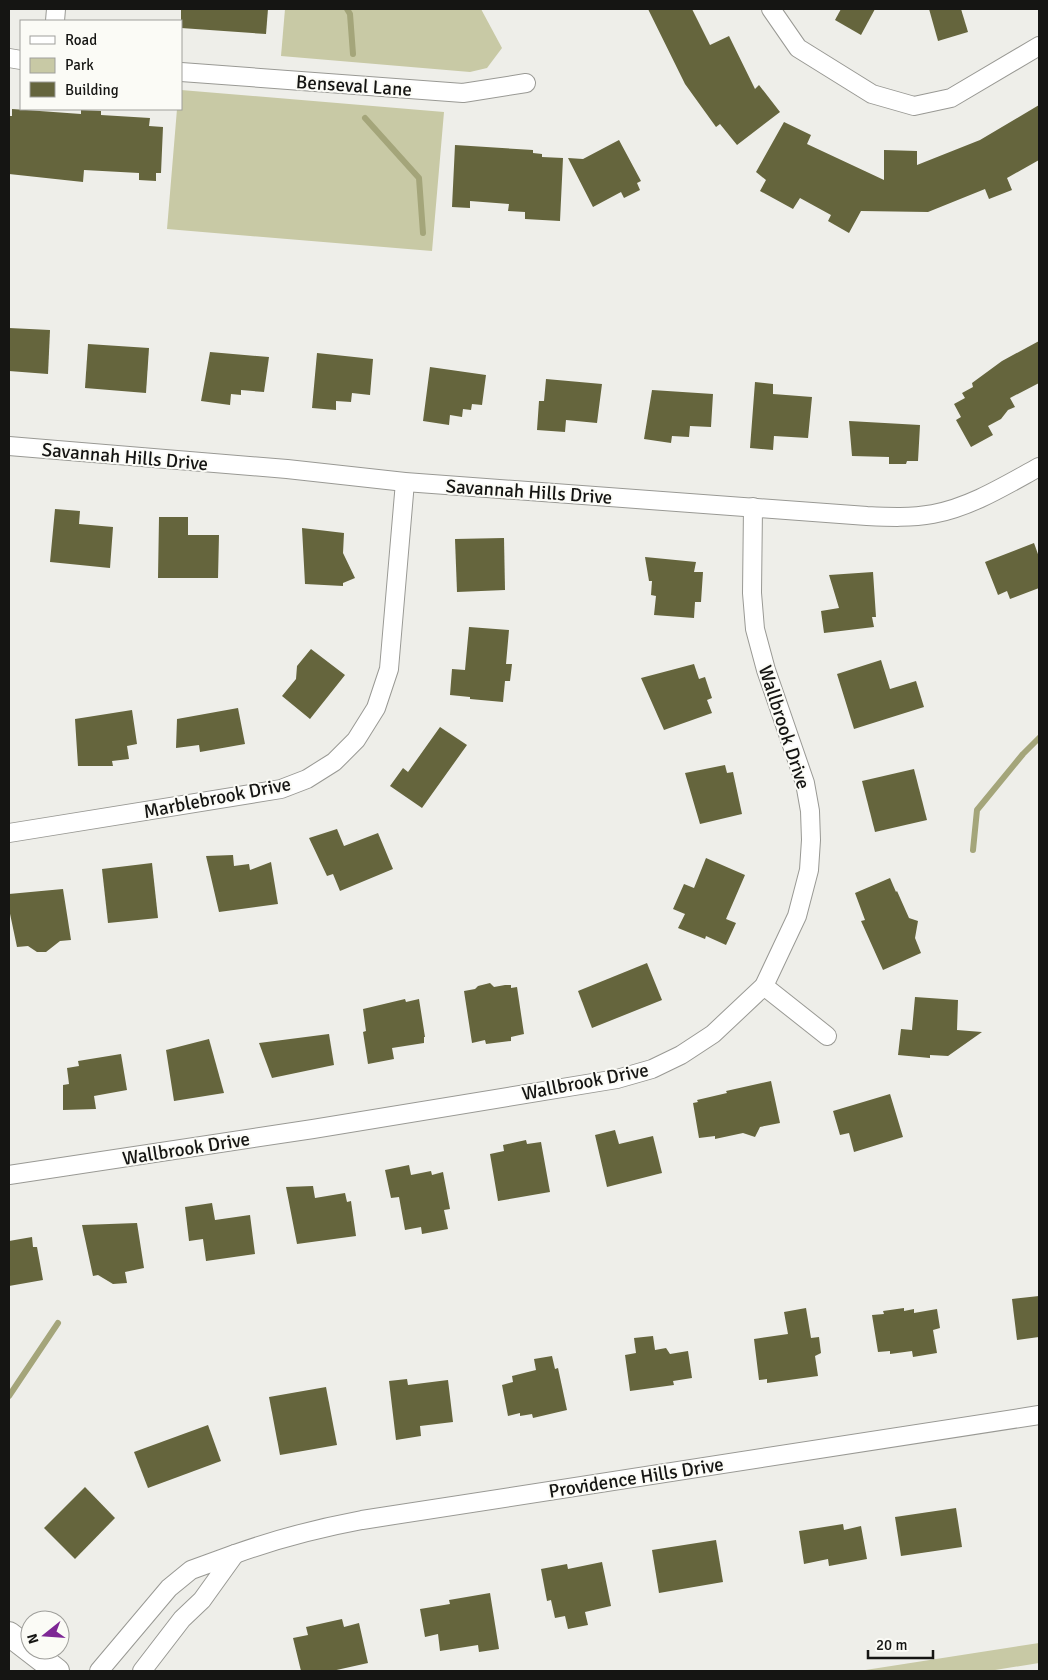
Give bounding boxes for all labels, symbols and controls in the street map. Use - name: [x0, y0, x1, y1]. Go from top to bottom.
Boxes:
- legend: [20, 20, 182, 110]
- text: Road: [65, 31, 97, 49]
- text: Park: [65, 56, 94, 74]
- street label: Benseval Lane: [295, 70, 413, 102]
- text: Building: [65, 81, 119, 99]
- street label: Savannah Hills Drive: [41, 438, 209, 476]
- street label: Savannah Hills Drive: [445, 474, 613, 510]
- street label: Wallbrook Drive: [753, 662, 815, 792]
- street label: Marblebrook Drive: [142, 772, 293, 824]
- street label: Wallbrook Drive: [520, 1058, 651, 1106]
- street label: Wallbrook Drive: [121, 1127, 252, 1171]
- street label: Providence Hills Drive: [547, 1452, 725, 1504]
- north arrow: [20, 1610, 70, 1660]
- scale bar: [868, 1628, 933, 1660]
- text: N: [23, 1632, 43, 1646]
- text: 20 m: [876, 1636, 907, 1654]

